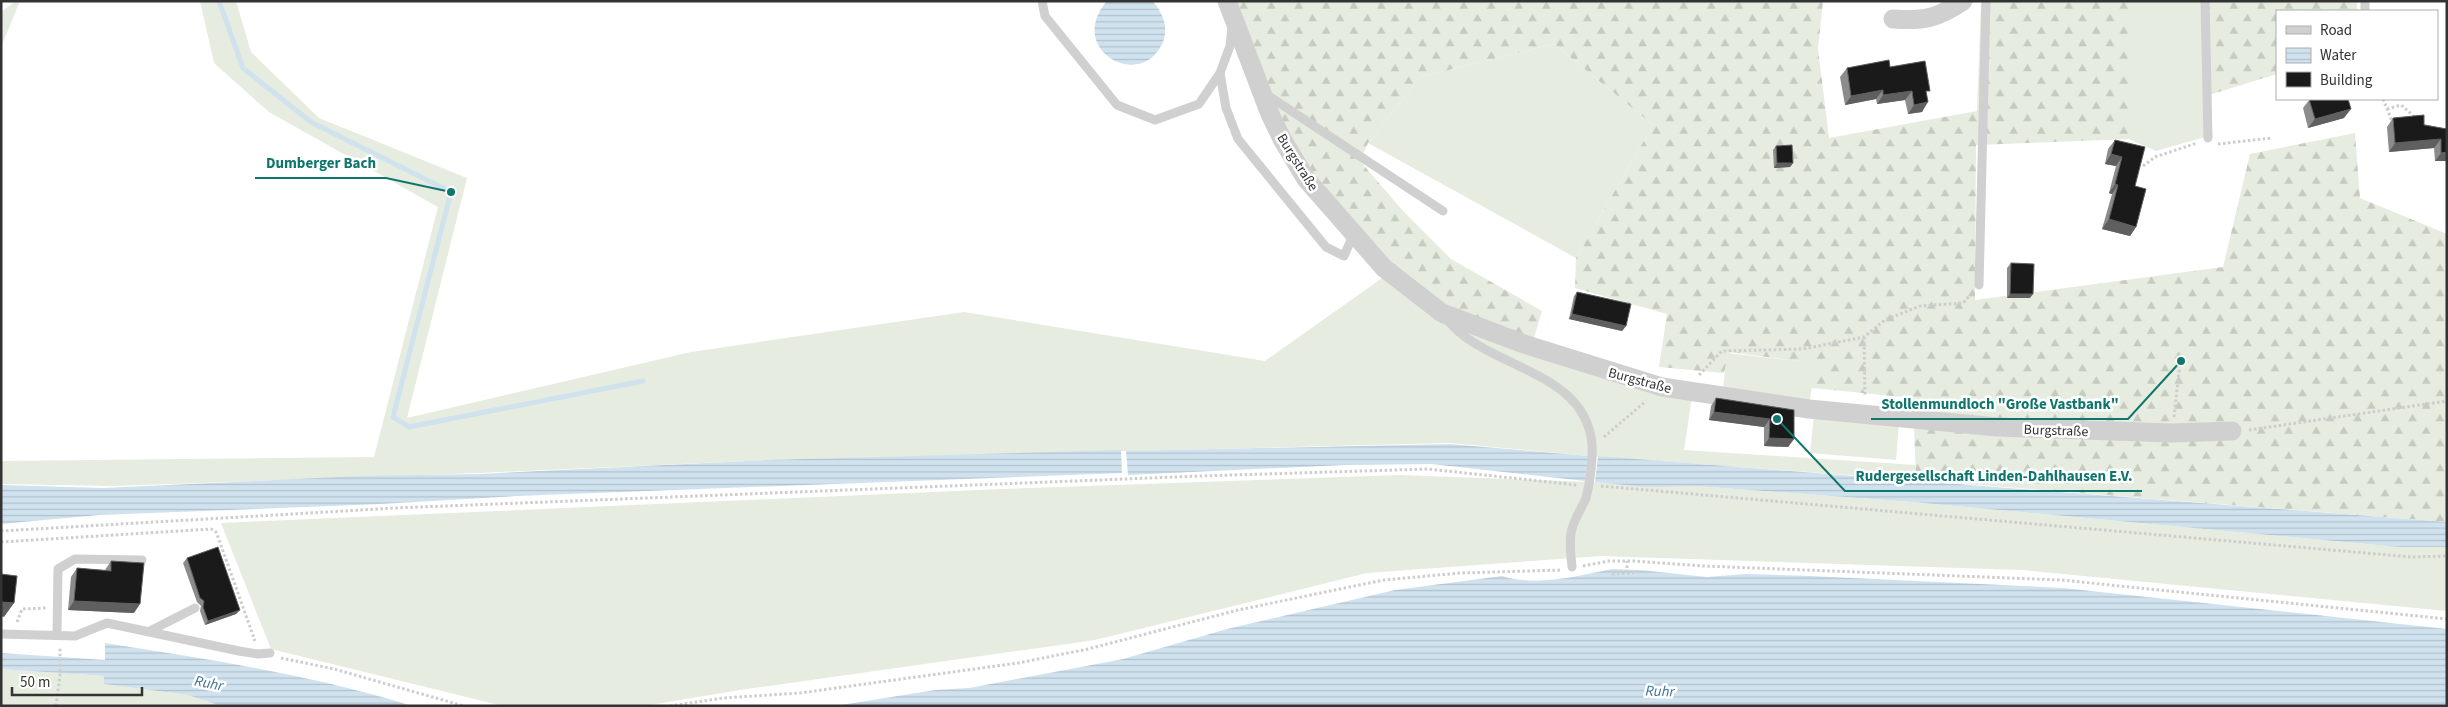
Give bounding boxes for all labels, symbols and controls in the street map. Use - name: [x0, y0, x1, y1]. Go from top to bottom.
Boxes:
- legend: [2276, 10, 2438, 100]
- text: Road: [2320, 20, 2352, 41]
- text: Water: [2320, 45, 2357, 66]
- text: Building: [2320, 70, 2373, 91]
- street label: Burgstraße: [1272, 130, 1323, 195]
- callout: Dumberger Bach: [255, 148, 386, 178]
- text: Dumberger Bach: [266, 153, 376, 174]
- street label: Burgstraße: [1606, 363, 1674, 399]
- callout: Stollenmundloch "Große Vastbank": [1871, 389, 2128, 419]
- text: Stollenmundloch "Große Vastbank": [1881, 394, 2119, 415]
- street label: Burgstraße: [2023, 420, 2089, 442]
- callout: Rudergesellschaft Linden-Dahlhausen E.V.: [1845, 461, 2142, 491]
- text: Rudergesellschaft Linden-Dahlhausen E.V.: [1856, 466, 2132, 487]
- scale bar: [12, 664, 142, 696]
- water label: Ruhr: [193, 670, 226, 697]
- text: 50 m: [20, 672, 50, 693]
- water label: Ruhr: [1645, 680, 1676, 703]

